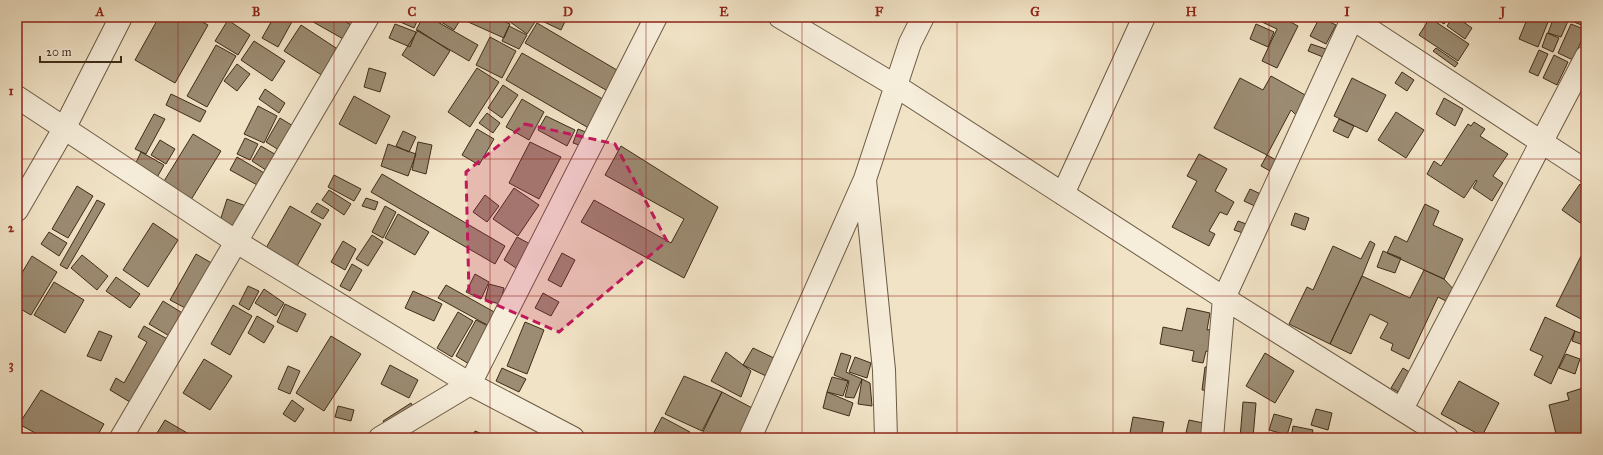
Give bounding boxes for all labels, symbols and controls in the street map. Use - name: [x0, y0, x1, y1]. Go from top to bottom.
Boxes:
- text: A: [95, 4, 105, 20]
- text: B: [252, 4, 261, 20]
- text: C: [408, 4, 417, 20]
- text: D: [563, 4, 573, 20]
- text: E: [719, 4, 729, 20]
- text: F: [875, 4, 884, 20]
- text: G: [1030, 4, 1040, 20]
- text: H: [1185, 4, 1197, 20]
- text: I: [1344, 4, 1350, 20]
- text: J: [1498, 4, 1506, 20]
- scale bar: [40, 38, 121, 64]
- text: 20 m: [46, 45, 72, 59]
- text: 1: [8, 83, 14, 99]
- text: 2: [8, 220, 15, 236]
- text: 3: [8, 357, 14, 373]

